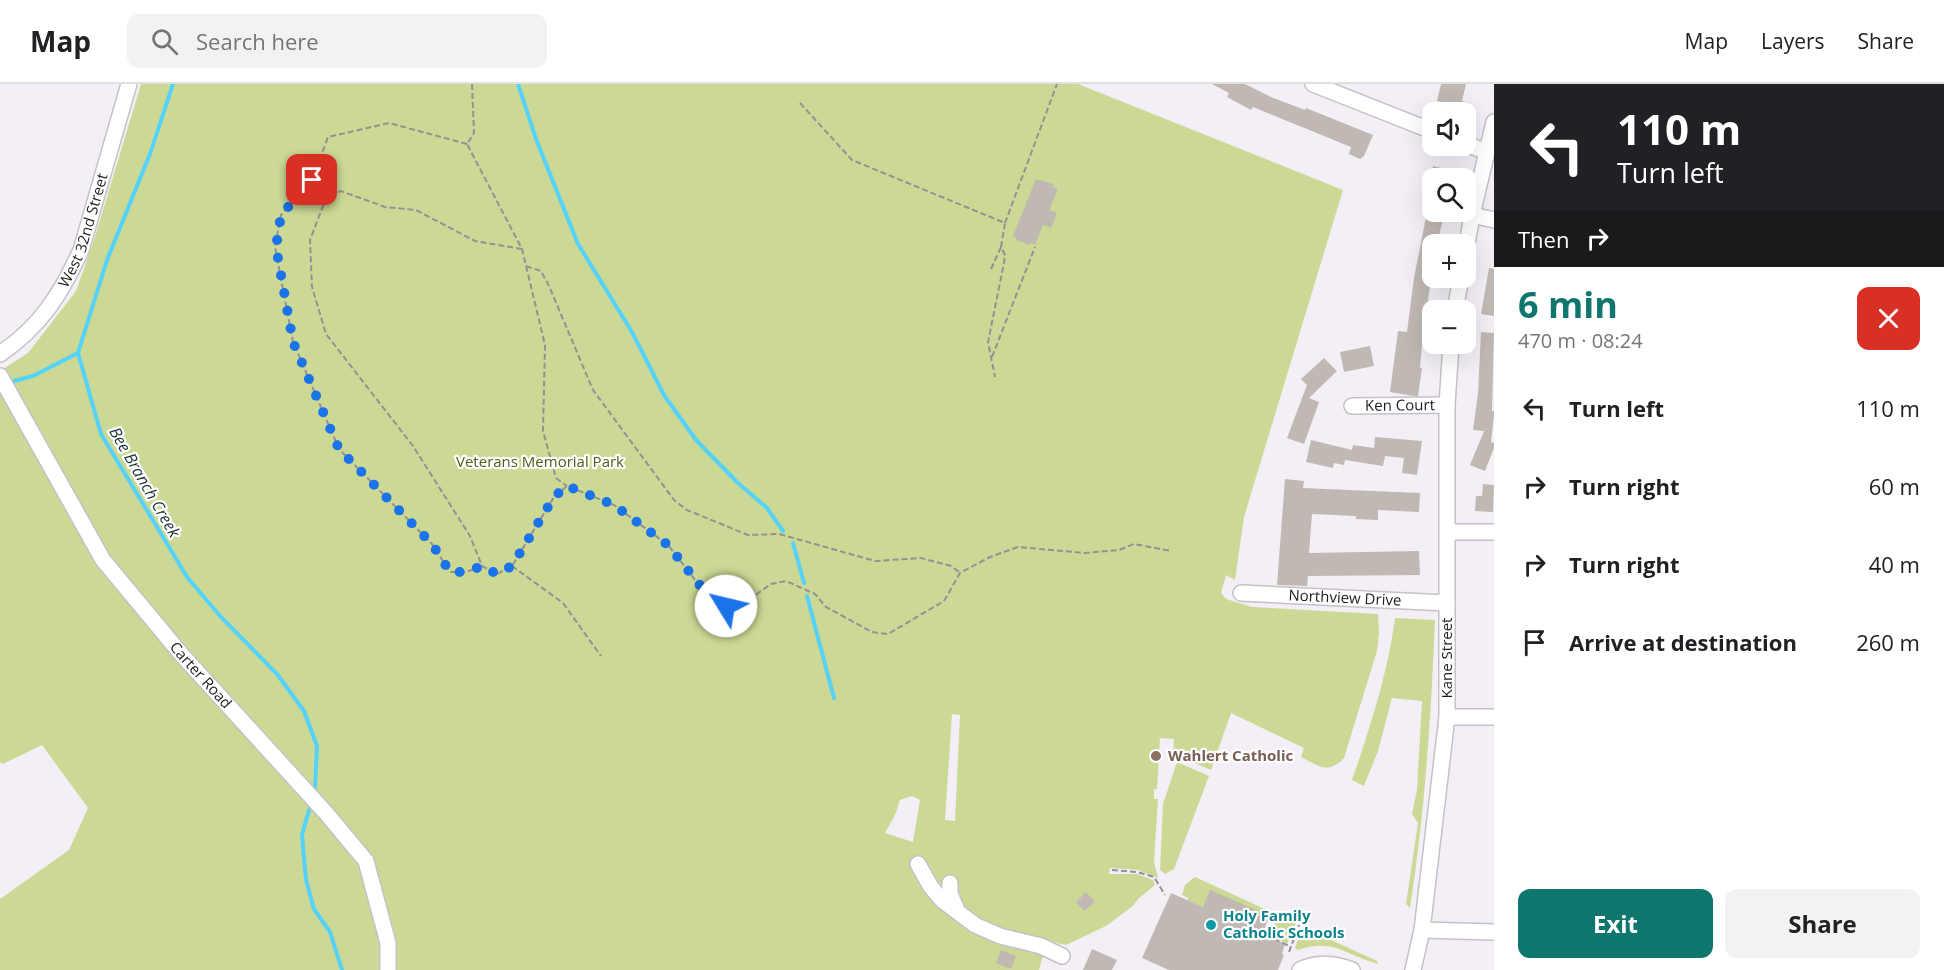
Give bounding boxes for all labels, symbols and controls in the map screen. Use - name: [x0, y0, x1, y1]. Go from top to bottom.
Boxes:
- search box: [127, 14, 547, 68]
- text: Map: [30, 22, 91, 60]
- icon: search: [148, 25, 181, 58]
- text: Search here: [196, 26, 319, 56]
- text: Map: [1685, 27, 1728, 55]
- text: Layers: [1761, 27, 1825, 55]
- text: Share: [1858, 27, 1914, 55]
- text: 110 m: [1617, 100, 1741, 157]
- map controls: [1422, 102, 1476, 354]
- button: sound: [1422, 102, 1476, 156]
- icon: left: [1518, 108, 1596, 186]
- pin: [286, 154, 337, 205]
- text: Turn left: [1617, 154, 1724, 191]
- icon: arrive: [295, 163, 328, 196]
- button: search: [1422, 168, 1476, 222]
- street label: West 32nd Street: [53, 171, 112, 291]
- icon: right: [1581, 222, 1614, 255]
- text: Then: [1518, 224, 1569, 254]
- button: +: [1422, 234, 1476, 288]
- text: 6 min: [1518, 280, 1618, 329]
- button: close: [1857, 287, 1920, 350]
- button: −: [1422, 300, 1476, 354]
- text: 470 m · 08:24: [1518, 327, 1643, 354]
- icon: left: [1518, 392, 1551, 425]
- text: Turn left: [1569, 393, 1664, 423]
- text: 110 m: [1856, 393, 1920, 423]
- street label: Ken Court: [1365, 394, 1435, 415]
- water label: Bee Branch Creek: [104, 423, 186, 542]
- park label: Veterans Memorial Park: [456, 451, 624, 471]
- icon: right: [1518, 470, 1551, 503]
- text: Turn right: [1569, 471, 1680, 501]
- text: 60 m: [1869, 471, 1920, 501]
- icon: right: [1518, 548, 1551, 581]
- text: Turn right: [1569, 549, 1680, 579]
- text: 40 m: [1869, 549, 1920, 579]
- position arrow: [694, 574, 758, 638]
- street label: Northview Drive: [1288, 584, 1402, 610]
- street label: Kane Street: [1436, 618, 1456, 698]
- icon: arrive: [1518, 626, 1551, 659]
- text: Arrive at destination: [1569, 627, 1797, 657]
- text: 260 m: [1856, 627, 1920, 657]
- street label: Carter Road: [166, 637, 237, 712]
- place label: Wahlert Catholic: [1168, 745, 1294, 765]
- marker: Wahlert Catholic: [1149, 749, 1163, 763]
- button: Exit: [1518, 889, 1713, 958]
- button: Share: [1725, 889, 1920, 958]
- place label: Holy Family Catholic Schools: [1223, 905, 1344, 942]
- marker: Holy Family Catholic Schools: [1204, 918, 1218, 932]

